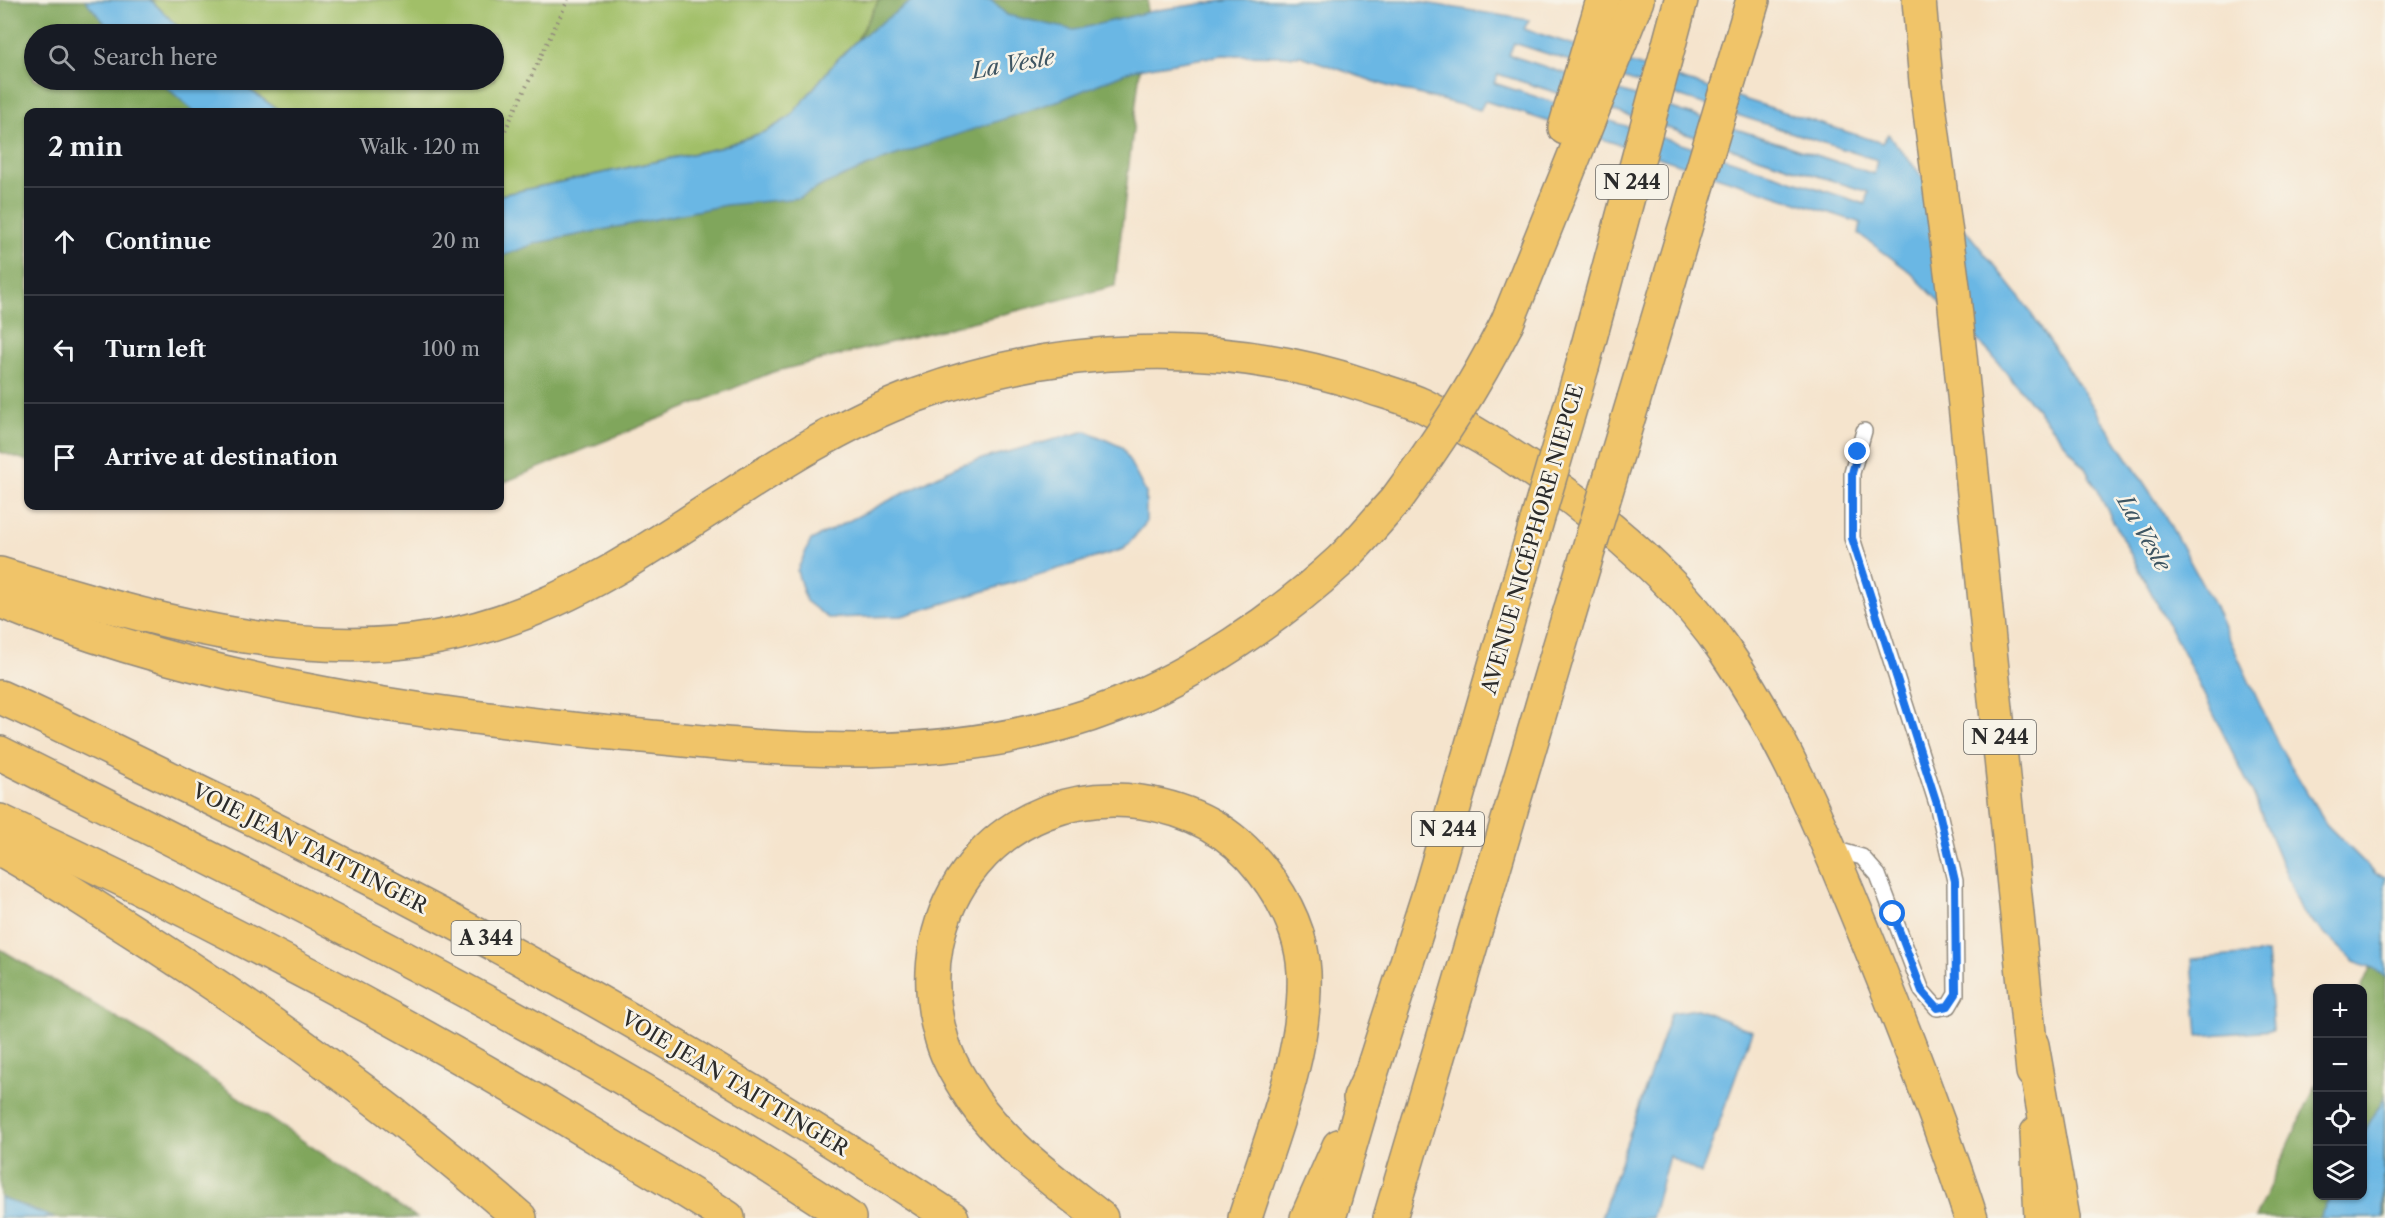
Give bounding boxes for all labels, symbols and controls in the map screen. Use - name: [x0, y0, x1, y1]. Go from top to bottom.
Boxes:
- search box: [24, 24, 504, 90]
- icon: search: [45, 41, 78, 74]
- water label: La Vesle: [968, 43, 1058, 85]
- text: Search here: [93, 44, 218, 71]
- text: 2 min: [48, 131, 123, 163]
- text: Walk · 120 m: [359, 135, 480, 159]
- road number: N 244: [1596, 165, 1668, 199]
- icon: ahead: [48, 225, 81, 258]
- text: Continue: [105, 228, 211, 255]
- text: 20 m: [432, 229, 480, 253]
- icon: left: [48, 333, 81, 366]
- text: Turn left: [105, 336, 206, 363]
- text: 100 m: [422, 337, 480, 361]
- street label: AVENUE NICÉPHORE NIEPCE: [1475, 381, 1588, 698]
- route end: [1844, 438, 1870, 464]
- icon: arrive: [48, 441, 81, 474]
- text: Arrive at destination: [105, 444, 338, 471]
- water label: La Vesle: [2110, 488, 2177, 577]
- road number: N 244: [1964, 720, 2036, 754]
- street label: VOIE JEAN TAITTINGER: [187, 777, 433, 919]
- road number: N 244: [1412, 812, 1484, 846]
- route start: [1879, 900, 1905, 926]
- road number: A 344: [452, 921, 520, 955]
- map controls: [2313, 984, 2367, 1200]
- button: +: [2313, 984, 2367, 1038]
- street label: VOIE JEAN TAITTINGER: [616, 1005, 855, 1162]
- button: −: [2313, 1038, 2367, 1092]
- button: locate: [2313, 1092, 2367, 1146]
- button: layers: [2313, 1146, 2367, 1200]

